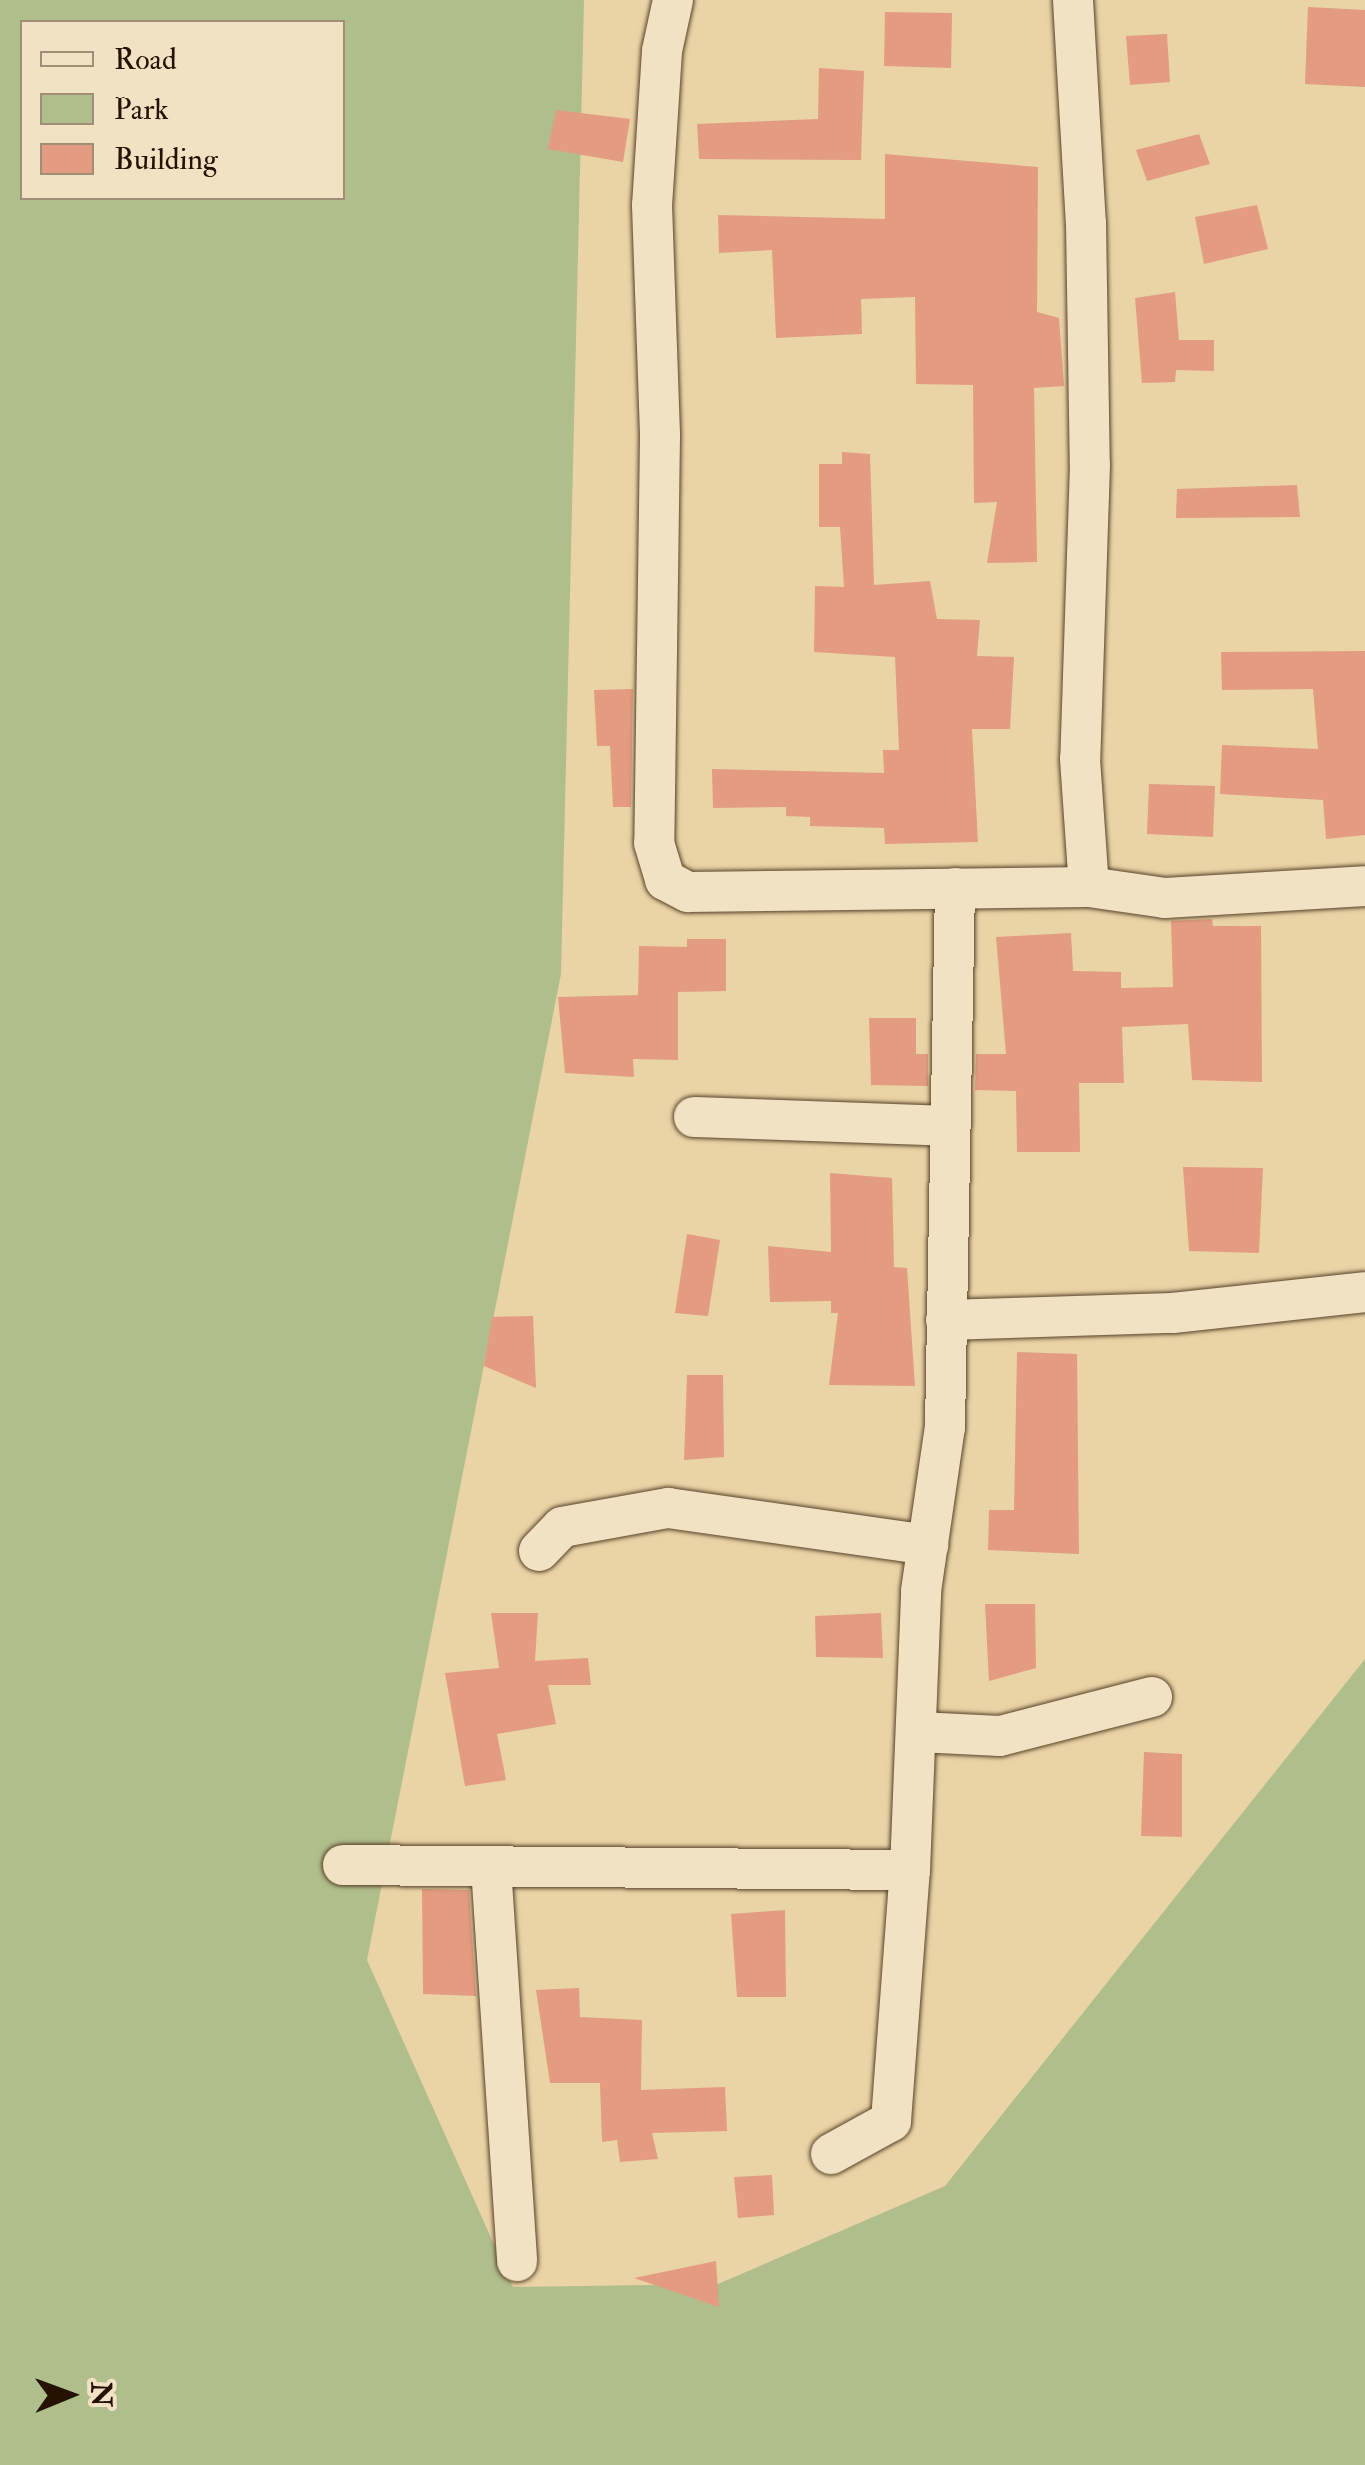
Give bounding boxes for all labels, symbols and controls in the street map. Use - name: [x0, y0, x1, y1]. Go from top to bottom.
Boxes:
- legend: [20, 20, 345, 200]
- text: Road: [114, 41, 177, 78]
- text: Park: [114, 91, 169, 128]
- text: Building: [114, 141, 218, 178]
- north arrow: [20, 2345, 120, 2445]
- text: N: [83, 2382, 118, 2407]

